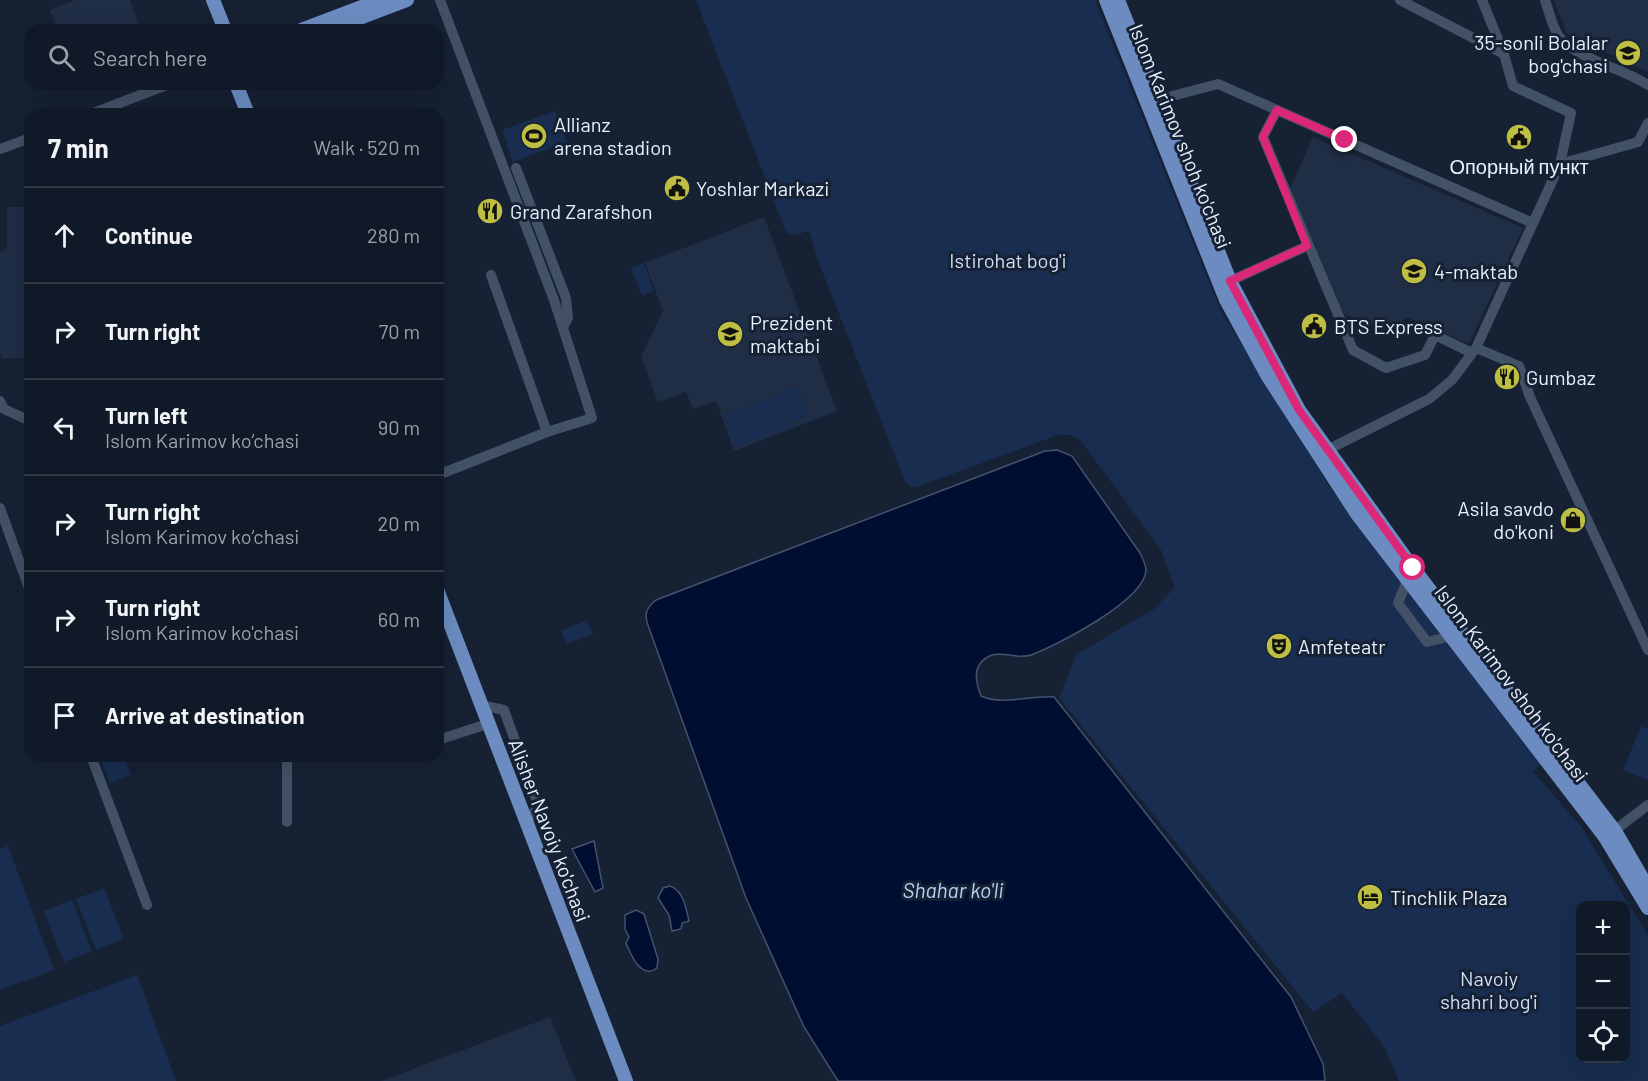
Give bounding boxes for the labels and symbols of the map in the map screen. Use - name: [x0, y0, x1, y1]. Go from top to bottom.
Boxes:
- street label: Islom Karimov shoh ko'chasi: [1125, 20, 1237, 252]
- place label: 35-sonli Bolalar bog'chasi: [1474, 30, 1608, 77]
- school or university icon: 35-sonli Bolalar bog'chasi: [1613, 38, 1643, 68]
- place label: Allianz arena stadion: [554, 112, 672, 159]
- sports icon: Allianz arena stadion: [519, 121, 549, 151]
- public building icon: Опорный пункт: [1504, 122, 1534, 152]
- route end: [1331, 126, 1357, 152]
- place label: Опорный пункт: [1449, 154, 1589, 178]
- public building icon: Yoshlar Markazi: [662, 173, 692, 203]
- place label: Yoshlar Markazi: [696, 176, 829, 200]
- restaurant icon: Grand Zarafshon: [475, 196, 505, 226]
- place label: Grand Zarafshon: [510, 199, 653, 223]
- park label: Istirohat bog'i: [949, 248, 1067, 272]
- school or university icon: 4-maktab: [1399, 256, 1429, 286]
- place label: 4-maktab: [1434, 259, 1518, 283]
- place label: Prezident maktabi: [750, 310, 833, 357]
- public building icon: BTS Express: [1299, 311, 1329, 341]
- place label: BTS Express: [1334, 314, 1443, 338]
- school or university icon: Prezident maktabi: [715, 319, 745, 349]
- restaurant icon: Gumbaz: [1492, 362, 1522, 392]
- place label: Gumbaz: [1526, 365, 1596, 389]
- place label: Asila savdo do'koni: [1458, 496, 1554, 543]
- shop icon: Asila savdo do'koni: [1558, 505, 1588, 535]
- route start: [1399, 554, 1425, 580]
- street label: Islom Karimov shoh ko'chasi: [1430, 580, 1594, 786]
- theatre icon: Amfeteatr: [1264, 631, 1294, 661]
- place label: Amfeteatr: [1298, 634, 1386, 658]
- street label: Alisher Navoiy ko'chasi: [504, 735, 596, 925]
- water label: Shahar ko'li: [903, 877, 1004, 902]
- hotel icon: Tinchlik Plaza: [1355, 882, 1385, 912]
- place label: Tinchlik Plaza: [1390, 885, 1508, 909]
- park label: Navoiy shahri bog'i: [1440, 966, 1538, 1013]

